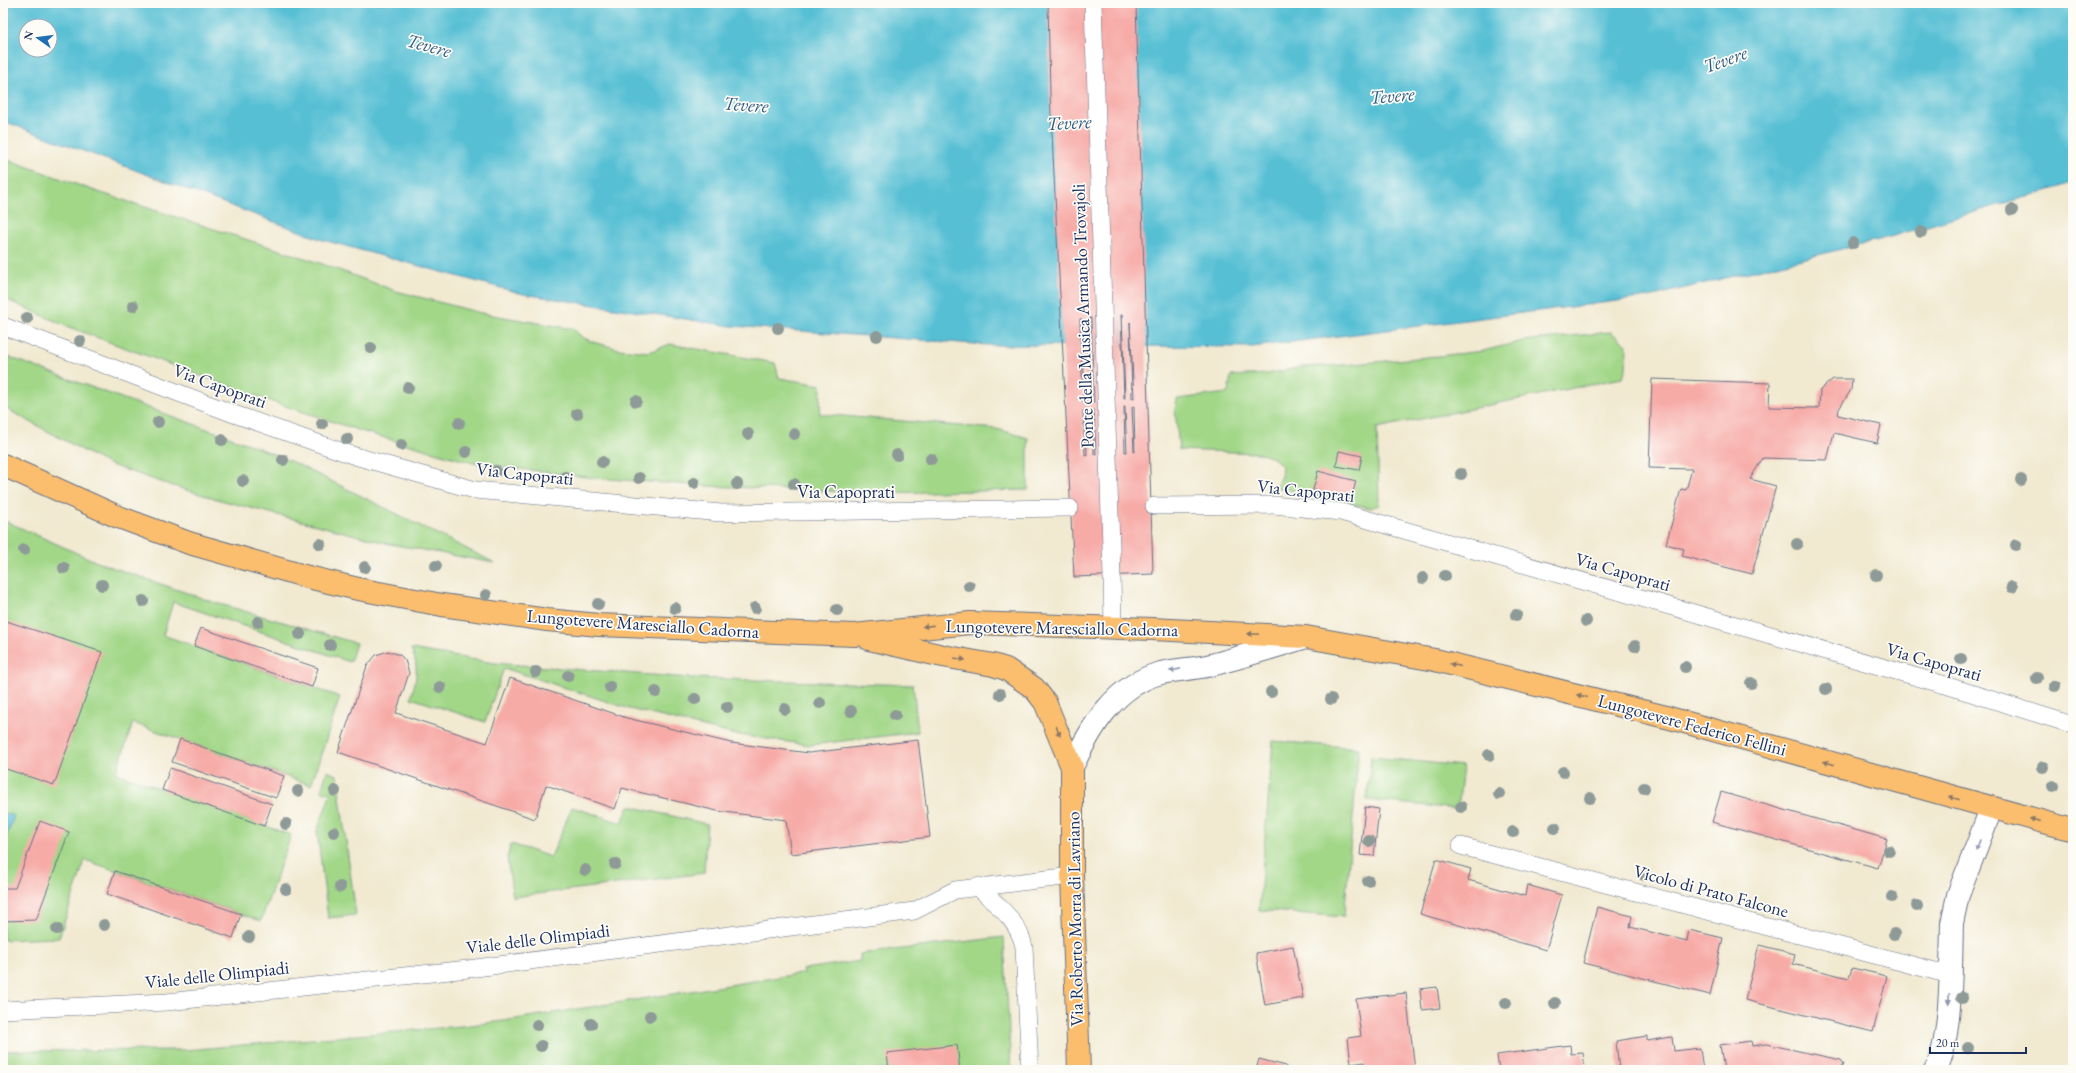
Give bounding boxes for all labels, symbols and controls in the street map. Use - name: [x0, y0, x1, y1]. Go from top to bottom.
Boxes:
- north arrow: [18, 18, 58, 58]
- water label: Tevere: [404, 28, 454, 64]
- text: N: [20, 29, 36, 42]
- water label: Tevere: [1700, 40, 1751, 79]
- water label: Tevere: [1369, 81, 1416, 110]
- water label: Tevere: [723, 90, 770, 119]
- water label: Tevere: [1046, 109, 1093, 136]
- street label: Ponte della Musica Armando Trovajoli: [1066, 183, 1099, 449]
- street label: Via Capoprati: [170, 358, 271, 413]
- street label: Via Capoprati: [475, 457, 575, 490]
- street label: Via Capoprati: [1256, 474, 1356, 507]
- street label: Via Capoprati: [797, 480, 895, 503]
- street label: Via Capoprati: [1573, 547, 1674, 596]
- street label: Lungotevere Maresciallo Cadorna: [526, 604, 761, 643]
- street label: Lungotevere Maresciallo Cadorna: [946, 614, 1179, 641]
- one-way arrow: [922, 623, 934, 629]
- one-way arrow: [1247, 631, 1259, 638]
- street label: Via Capoprati: [1884, 637, 1985, 686]
- one-way arrow: [954, 656, 966, 662]
- one-way arrow: [1449, 662, 1461, 668]
- one-way arrow: [1169, 668, 1181, 674]
- street label: Lungotevere Federico Fellini: [1595, 688, 1789, 761]
- one-way arrow: [1575, 693, 1587, 699]
- one-way arrow: [1056, 725, 1062, 737]
- one-way arrow: [1823, 760, 1835, 766]
- one-way arrow: [1948, 795, 1960, 801]
- street label: Via Roberto Morra di Lavriano: [1061, 811, 1088, 1027]
- one-way arrow: [2029, 817, 2042, 823]
- one-way arrow: [1974, 840, 1980, 852]
- street label: Vicolo di Prato Falcone: [1631, 859, 1791, 922]
- street label: Viale delle Olimpiadi: [465, 918, 612, 959]
- street label: Viale delle Olimpiadi: [144, 955, 291, 993]
- one-way arrow: [1945, 993, 1952, 1005]
- scale bar: [1930, 1029, 2026, 1055]
- text: 20 m: [1936, 1035, 1960, 1051]

